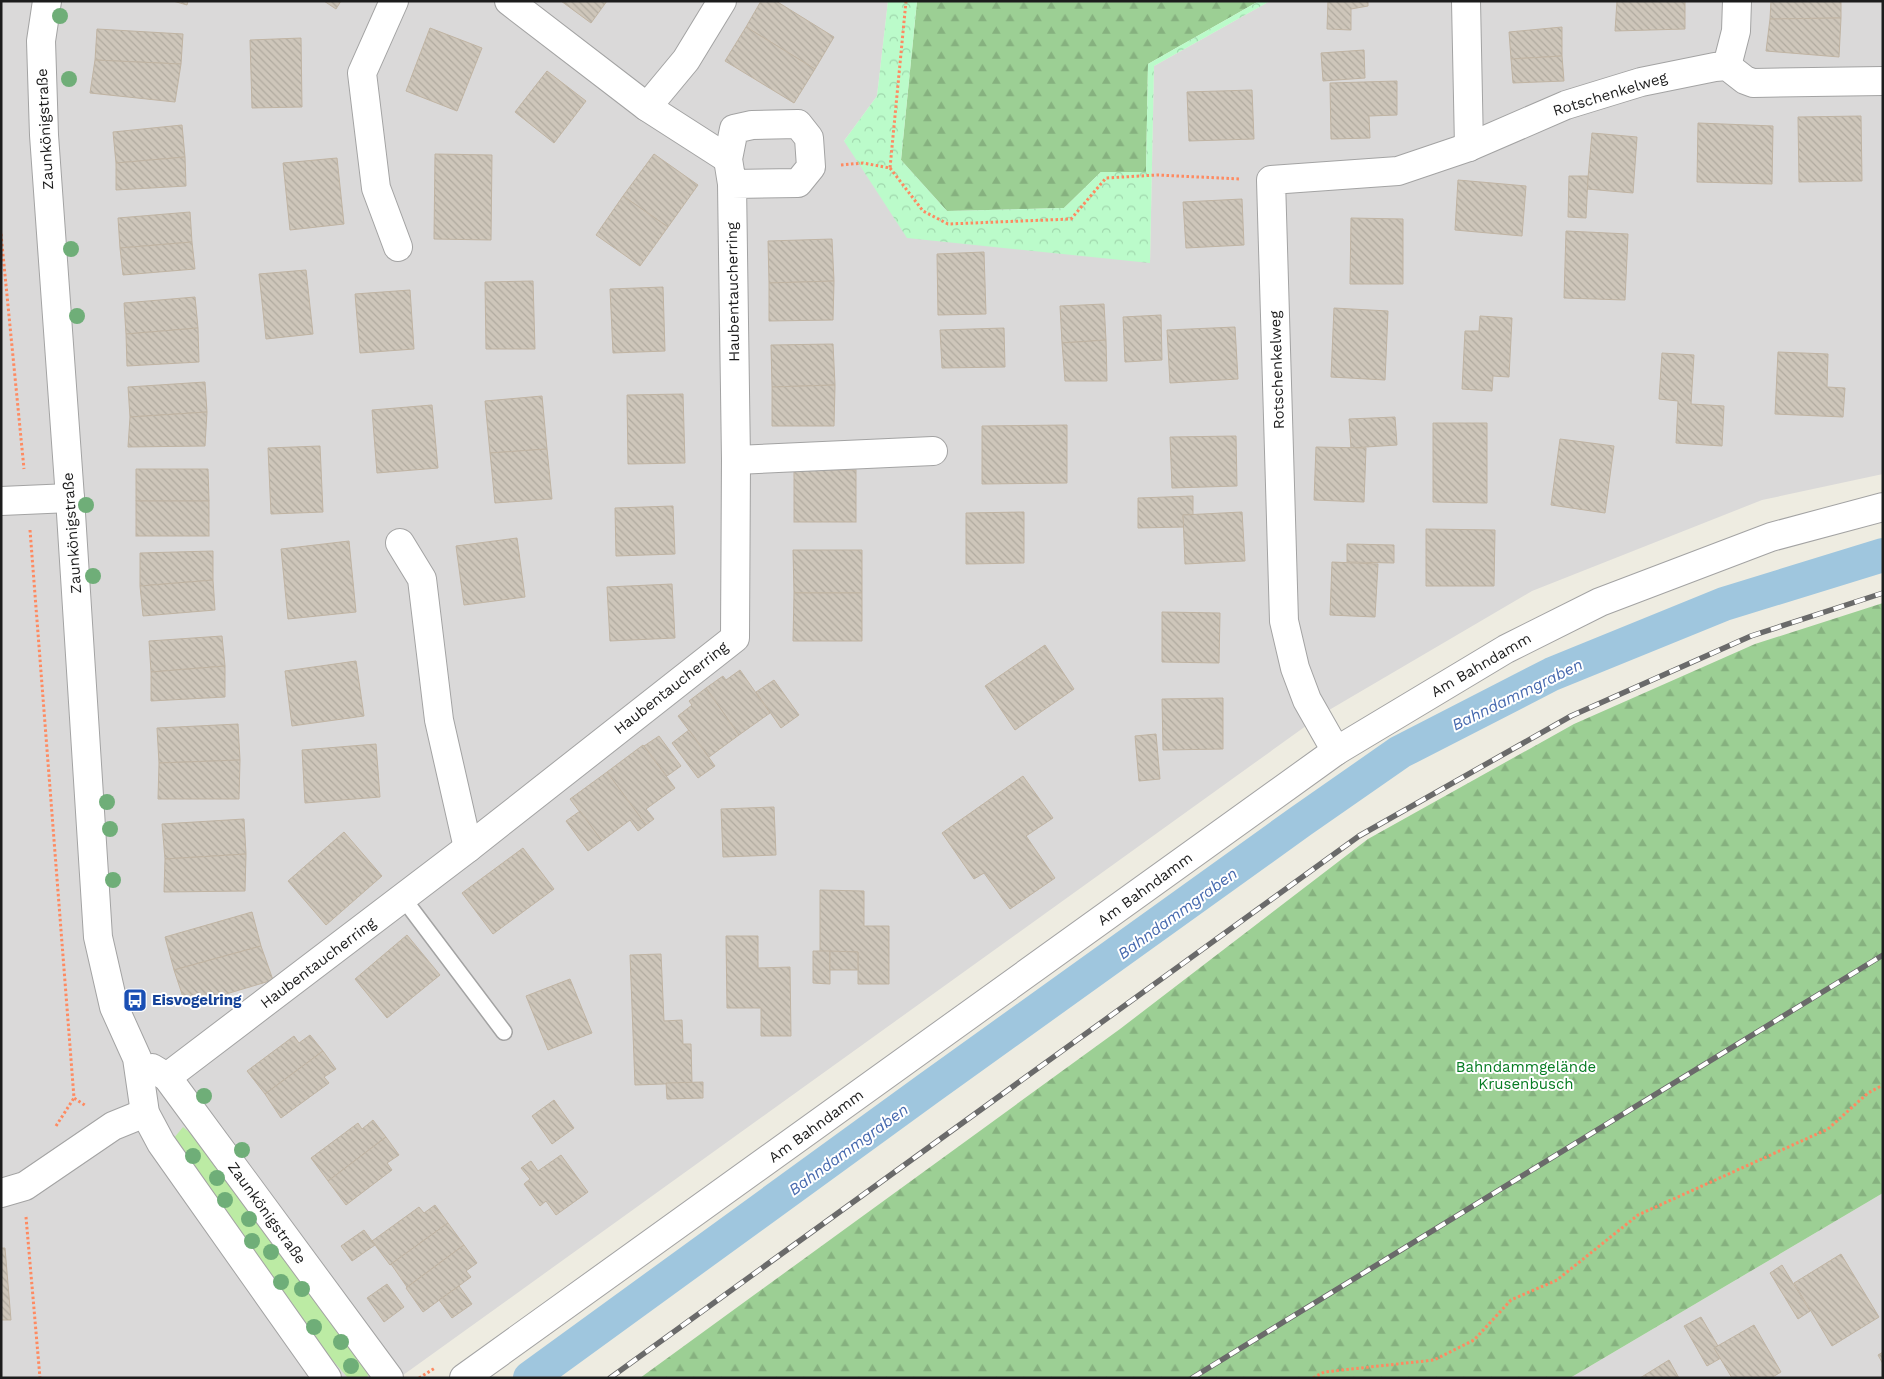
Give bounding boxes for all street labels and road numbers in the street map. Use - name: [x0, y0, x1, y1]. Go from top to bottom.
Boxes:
- street label: Zaunkönigstraße: [33, 68, 57, 190]
- street label: Rotschenkelweg: [1551, 68, 1669, 120]
- street label: Haubentaucherring: [723, 222, 743, 362]
- street label: Rotschenkelweg: [1266, 310, 1288, 430]
- street label: Zaunkönigstraße: [59, 472, 85, 594]
- street label: Am Bahndamm: [1428, 629, 1534, 701]
- street label: Haubentaucherring: [610, 638, 732, 738]
- street label: Am Bahndamm: [1094, 849, 1196, 929]
- street label: Haubentaucherring: [257, 914, 379, 1012]
- street label: Am Bahndamm: [765, 1086, 867, 1166]
- street label: Zaunkönigstraße: [224, 1159, 310, 1267]

